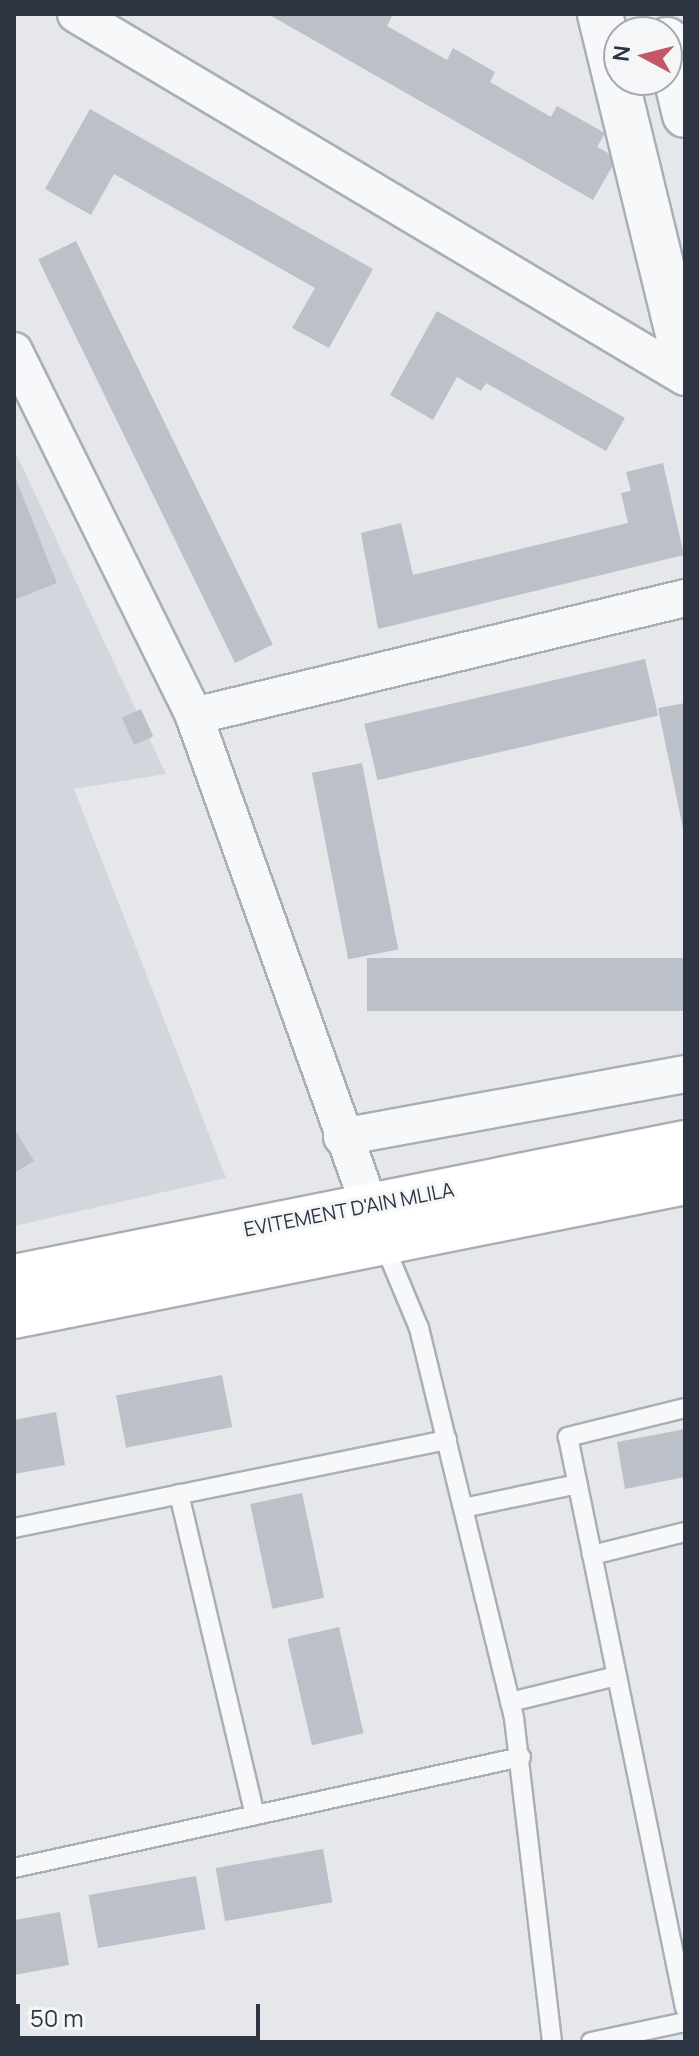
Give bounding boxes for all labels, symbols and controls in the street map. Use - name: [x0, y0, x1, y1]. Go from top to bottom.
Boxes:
- north arrow: [603, 16, 683, 96]
- text: N: [605, 44, 637, 63]
- street label: EVITEMENT D'AIN MLILA: [242, 1177, 456, 1241]
- scale bar: [20, 1988, 264, 2038]
- text: 50 m: [30, 2001, 84, 2034]

